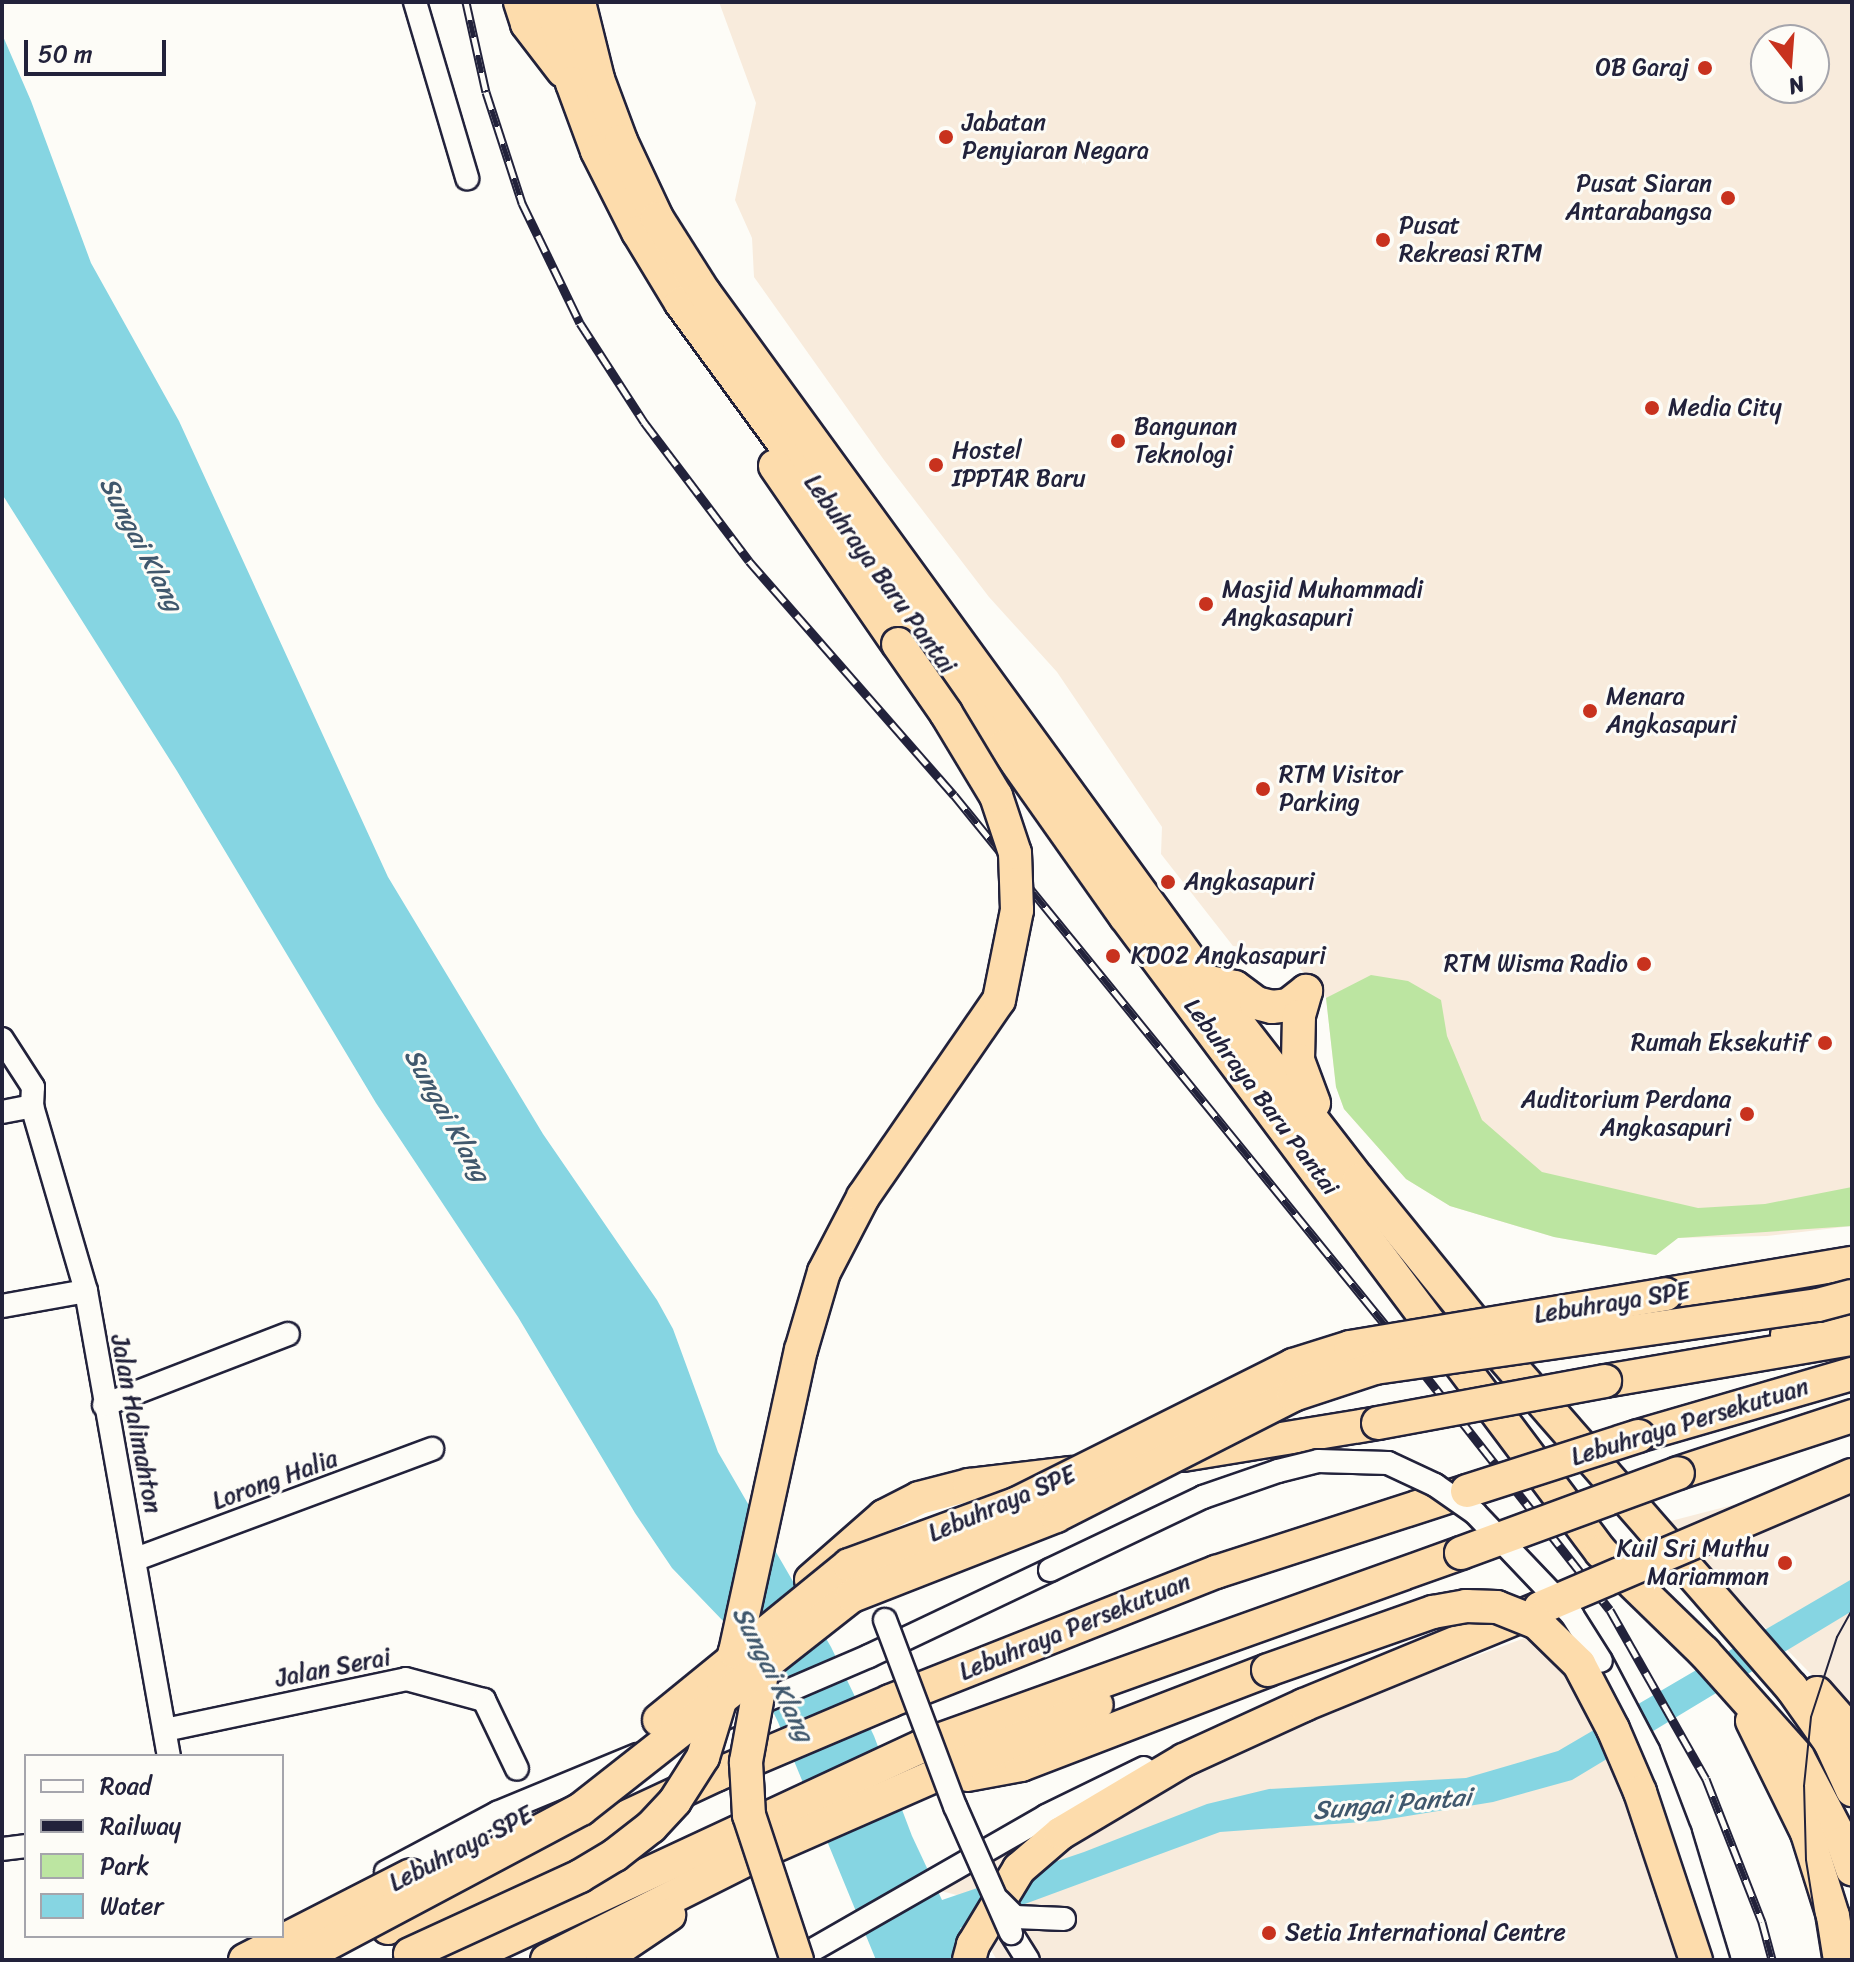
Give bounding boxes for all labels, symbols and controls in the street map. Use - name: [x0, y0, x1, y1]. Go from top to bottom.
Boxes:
- scale bar: [28, 24, 170, 74]
- north arrow: [1750, 24, 1830, 104]
- text: 50 m: [38, 33, 93, 75]
- place label: OB Garaj: [1595, 54, 1689, 82]
- marker: OB Garaj: [1696, 59, 1714, 77]
- text: N: [1784, 65, 1810, 106]
- place label: Jabatan Penyiaran Negara: [962, 109, 1149, 165]
- marker: Jabatan Penyiaran Negara: [937, 128, 955, 146]
- place label: Pusat Siaran Antarabangsa: [1566, 170, 1712, 226]
- marker: Pusat Siaran Antarabangsa: [1719, 189, 1737, 207]
- place label: Pusat Rekreasi RTM: [1399, 212, 1542, 268]
- marker: Pusat Rekreasi RTM: [1374, 231, 1392, 249]
- place label: Media City: [1668, 394, 1782, 422]
- marker: Media City: [1643, 399, 1661, 417]
- place label: Bangunan Teknologi: [1134, 413, 1237, 469]
- marker: Bangunan Teknologi: [1109, 432, 1127, 450]
- place label: Hostel IPPTAR Baru: [952, 437, 1085, 493]
- marker: Hostel IPPTAR Baru: [927, 456, 945, 474]
- street label: Lebuhraya Baru Pantai: [798, 469, 962, 679]
- water label: Sungai Klang: [93, 471, 189, 617]
- place label: Masjid Muhammadi Angkasapuri: [1222, 576, 1423, 632]
- marker: Masjid Muhammadi Angkasapuri: [1197, 595, 1215, 613]
- place label: Menara Angkasapuri: [1606, 683, 1737, 739]
- marker: Menara Angkasapuri: [1581, 702, 1599, 720]
- place label: RTM Visitor Parking: [1279, 761, 1403, 817]
- marker: RTM Visitor Parking: [1254, 780, 1272, 798]
- place label: Angkasapuri: [1184, 868, 1315, 896]
- marker: Angkasapuri: [1159, 873, 1177, 891]
- place label: KD02 Angkasapuri: [1131, 942, 1326, 970]
- marker: KD02 Angkasapuri: [1102, 945, 1124, 967]
- place label: RTM Wisma Radio: [1444, 950, 1628, 978]
- marker: RTM Wisma Radio: [1635, 955, 1653, 973]
- street label: Lebuhraya Baru Pantai: [1177, 993, 1345, 1201]
- place label: Rumah Eksekutif: [1630, 1029, 1809, 1057]
- marker: Rumah Eksekutif: [1816, 1034, 1834, 1052]
- water label: Sungai Klang: [398, 1043, 496, 1187]
- place label: Auditorium Perdana Angkasapuri: [1520, 1086, 1731, 1142]
- marker: Auditorium Perdana Angkasapuri: [1738, 1105, 1756, 1123]
- street label: Lebuhraya SPE: [1532, 1276, 1692, 1330]
- street label: Jalan Halimahton: [104, 1332, 168, 1516]
- street label: Lebuhraya Persekutuan: [1567, 1372, 1813, 1472]
- street label: Lorong Halia: [208, 1444, 342, 1516]
- street label: Lebuhraya SPE: [924, 1460, 1080, 1548]
- place label: Kuil Sri Muthu Mariamman: [1616, 1535, 1769, 1591]
- marker: Kuil Sri Muthu Mariamman: [1776, 1554, 1794, 1572]
- street label: Lebuhraya Persekutuan: [954, 1567, 1196, 1687]
- water label: Sungai Klang: [726, 1601, 820, 1747]
- street label: Jalan Serai: [273, 1643, 393, 1693]
- legend: [24, 1754, 284, 1938]
- text: Road: [100, 1765, 151, 1807]
- water label: Sungai Pantai: [1312, 1782, 1472, 1826]
- street label: Lebuhraya SPE: [384, 1800, 538, 1898]
- text: Railway: [100, 1805, 181, 1847]
- text: Park: [100, 1845, 149, 1887]
- text: Water: [100, 1885, 163, 1927]
- place label: Setia International Centre: [1285, 1919, 1568, 1947]
- marker: Setia International Centre: [1260, 1924, 1278, 1942]

